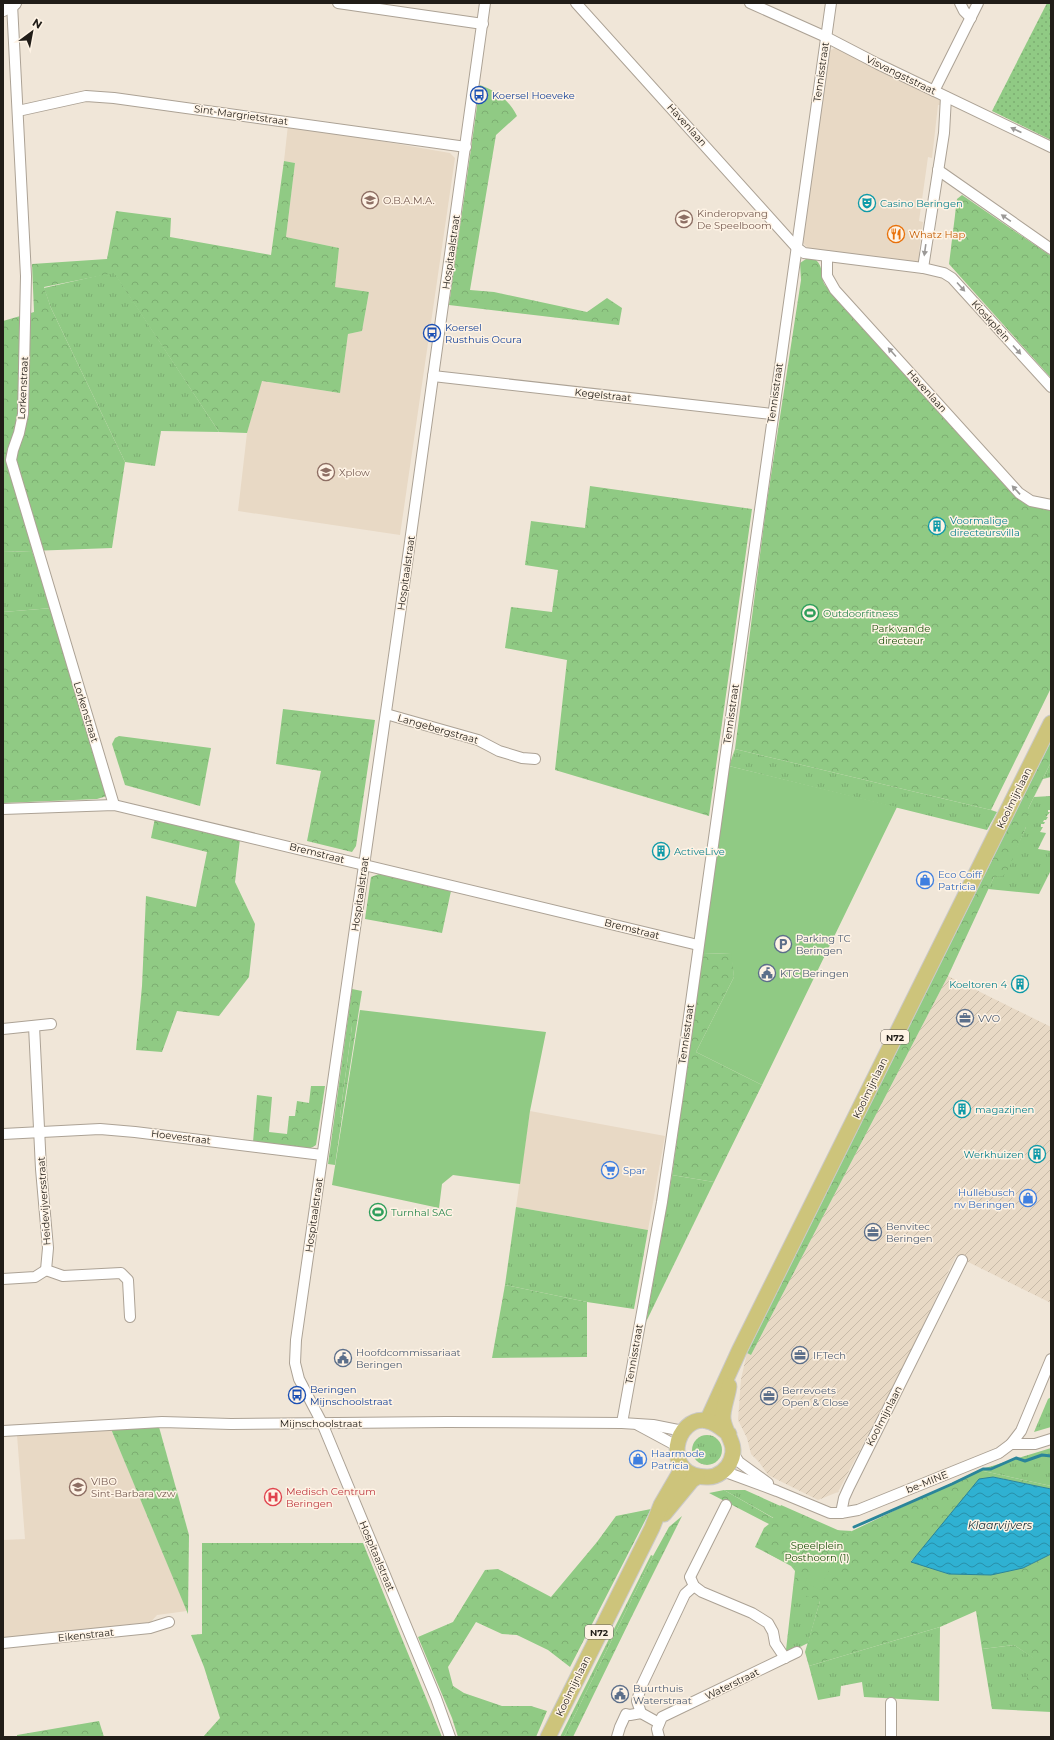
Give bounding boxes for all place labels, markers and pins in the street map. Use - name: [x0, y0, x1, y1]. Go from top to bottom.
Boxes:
- bus stop icon: Koersel Hoeveke: [469, 85, 489, 105]
- place label: Koersel Hoeveke: [492, 89, 575, 102]
- school or university icon: O.B.A.M.A.: [360, 190, 380, 210]
- theatre icon: Casino Beringen: [857, 193, 877, 213]
- place label: O.B.A.M.A.: [383, 194, 435, 207]
- place label: Casino Beringen: [880, 197, 963, 210]
- place label: Kinderopvang De Speelboom: [697, 207, 772, 232]
- school or university icon: Kinderopvang De Speelboom: [674, 209, 694, 229]
- restaurant icon: Whatz Hap: [886, 224, 906, 244]
- place label: Whatz Hap: [909, 228, 965, 241]
- place label: Koersel Rusthuis Ocura: [445, 321, 522, 346]
- bus stop icon: Koersel Rusthuis Ocura: [422, 323, 442, 343]
- school or university icon: Xplow: [316, 462, 336, 482]
- place label: Xplow: [339, 466, 370, 479]
- place label: Voormalige directeursvilla: [950, 514, 1020, 539]
- building icon: Voormalige directeursvilla: [927, 516, 947, 536]
- sports icon: Outdoorfitness: [800, 603, 820, 623]
- place label: Outdoorfitness: [823, 607, 898, 620]
- building icon: ActiveLive: [651, 841, 671, 861]
- place label: ActiveLive: [674, 845, 725, 858]
- place label: Eco Coiff Patricia: [938, 868, 982, 893]
- shop icon: Eco Coiff Patricia: [915, 870, 935, 890]
- place label: Parking TC Beringen: [796, 932, 851, 957]
- parking icon: Parking TC Beringen: [773, 934, 793, 954]
- public building icon: KTC Beringen: [757, 963, 777, 983]
- place label: KTC Beringen: [780, 967, 849, 980]
- building icon: Koeltoren 4: [1010, 974, 1030, 994]
- place label: Koeltoren 4: [949, 978, 1007, 991]
- office icon: VVO: [955, 1008, 975, 1028]
- place label: VVO: [978, 1012, 1000, 1025]
- building icon: magazijnen: [952, 1099, 972, 1119]
- place label: magazijnen: [975, 1103, 1034, 1116]
- building icon: Werkhuizen: [1027, 1144, 1047, 1164]
- place label: Werkhuizen: [963, 1148, 1024, 1161]
- supermarket icon: Spar: [600, 1160, 620, 1180]
- place label: Spar: [623, 1164, 646, 1177]
- place label: Hullebusch nv Beringen: [954, 1186, 1015, 1211]
- shop icon: Hullebusch nv Beringen: [1018, 1188, 1038, 1208]
- sports icon: Turnhal SAC: [368, 1202, 388, 1222]
- place label: Turnhal SAC: [391, 1206, 452, 1219]
- place label: Benvitec Beringen: [886, 1220, 933, 1245]
- office icon: Benvitec Beringen: [863, 1222, 883, 1242]
- office icon: IFTech: [790, 1345, 810, 1365]
- place label: Hoofdcommissariaat Beringen: [356, 1346, 461, 1371]
- public building icon: Hoofdcommissariaat Beringen: [333, 1348, 353, 1368]
- place label: IFTech: [813, 1349, 846, 1362]
- place label: Beringen Mijnschoolstraat: [310, 1383, 393, 1408]
- place label: Berrevoets Open & Close: [782, 1384, 849, 1409]
- bus stop icon: Beringen Mijnschoolstraat: [287, 1385, 307, 1405]
- office icon: Berrevoets Open & Close: [759, 1386, 779, 1406]
- place label: Haarmode Patricia: [651, 1447, 705, 1472]
- shop icon: Haarmode Patricia: [628, 1449, 648, 1469]
- place label: VIBO Sint-Barbara vzw: [91, 1475, 176, 1500]
- school or university icon: VIBO Sint-Barbara vzw: [68, 1477, 88, 1497]
- place label: Medisch Centrum Beringen: [286, 1485, 376, 1510]
- hospital icon: Medisch Centrum Beringen: [263, 1487, 283, 1507]
- place label: Buurthuis Waterstraat: [633, 1682, 692, 1707]
- public building icon: Buurthuis Waterstraat: [610, 1684, 630, 1704]

